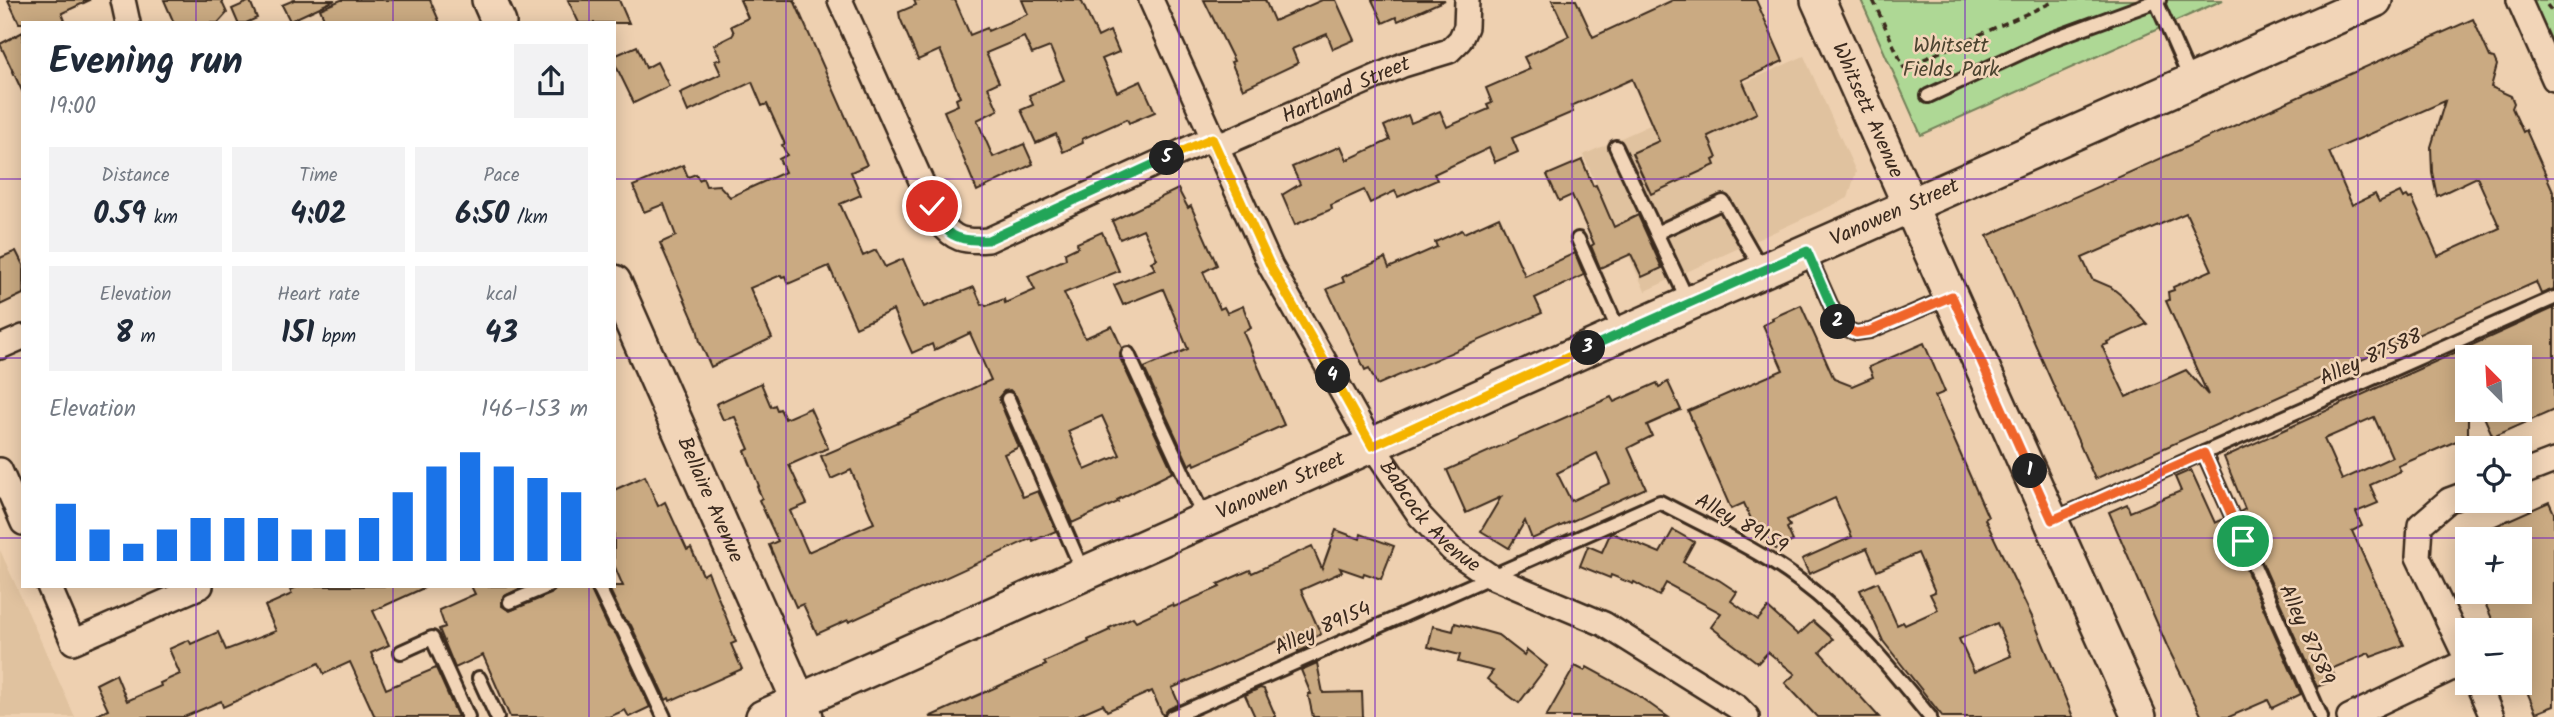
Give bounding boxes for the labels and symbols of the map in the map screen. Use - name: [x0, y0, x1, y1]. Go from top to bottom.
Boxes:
- park label: Whitsett Fields Park: [1903, 30, 1999, 87]
- street label: Whitsett Avenue: [1823, 37, 1913, 184]
- street label: Hartland Street: [1276, 47, 1415, 133]
- pin: 5: [1150, 140, 1184, 176]
- street label: Vanowen Street: [1825, 169, 1965, 256]
- pin: [902, 176, 962, 236]
- pin: 2: [1820, 304, 1856, 340]
- street label: Alley 87588: [2314, 320, 2428, 395]
- pin: 3: [1570, 330, 1606, 366]
- north arrow: [2455, 345, 2532, 422]
- pin: 4: [1316, 358, 1350, 394]
- street label: Bellaire Avenue: [668, 431, 753, 569]
- street label: Vanowen Street: [1211, 442, 1351, 529]
- street label: Babcock Avenue: [1370, 453, 1488, 582]
- pin: 1: [2012, 454, 2048, 489]
- street label: Alley 89159: [1688, 485, 1794, 563]
- pin: [2213, 511, 2273, 571]
- street label: Alley 87589: [2269, 579, 2343, 691]
- street label: Alley 89154: [1269, 593, 1377, 665]

